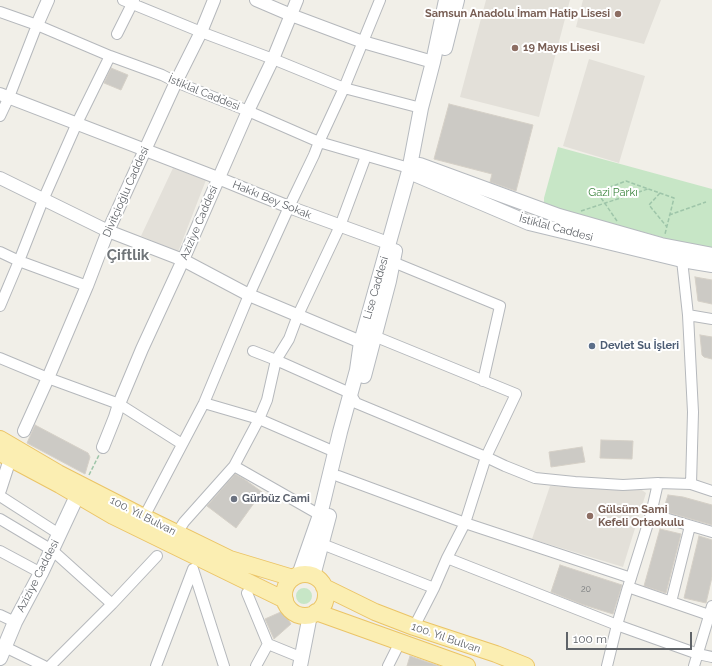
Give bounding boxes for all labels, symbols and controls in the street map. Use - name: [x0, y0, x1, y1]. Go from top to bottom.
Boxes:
- place label: Samsun Anadolu İmam Hatip Lisesi: [425, 7, 610, 21]
- marker: Samsun Anadolu İmam Hatip Lisesi: [613, 9, 623, 19]
- place label: 19 Mayıs Lisesi: [523, 41, 600, 55]
- marker: 19 Mayıs Lisesi: [510, 43, 520, 53]
- street label: İstiklal Caddesi: [166, 73, 242, 113]
- street label: Divitçioğlu Caddesi: [100, 145, 152, 239]
- street label: Hakkı Bey Sokak: [231, 178, 313, 222]
- street label: Aziziye Caddesi: [177, 184, 221, 262]
- park label: Gazi Parkı: [588, 186, 638, 200]
- street label: İstiklal Caddesi: [518, 212, 594, 244]
- district label: Çiftlik: [107, 246, 149, 264]
- street label: Lise Caddesi: [361, 255, 391, 321]
- place label: Devlet Su İşleri: [600, 339, 679, 353]
- marker: Devlet Su İşleri: [587, 341, 597, 351]
- place label: Gürbüz Cami: [242, 492, 310, 506]
- street label: 100. Yıl Bulvarı: [108, 494, 178, 538]
- marker: Gürbüz Cami: [229, 494, 239, 504]
- place label: Gülsüm Sami Kefeli Ortaokulu: [598, 503, 684, 529]
- marker: Gülsüm Sami Kefeli Ortaokulu: [585, 511, 595, 521]
- street label: Aziziye Caddesi: [14, 538, 62, 614]
- house number: 20: [581, 584, 591, 594]
- street label: 100. Yıl Bulvarı: [410, 620, 482, 656]
- scale bar: [568, 624, 694, 650]
- text: 100 m: [573, 632, 607, 646]

